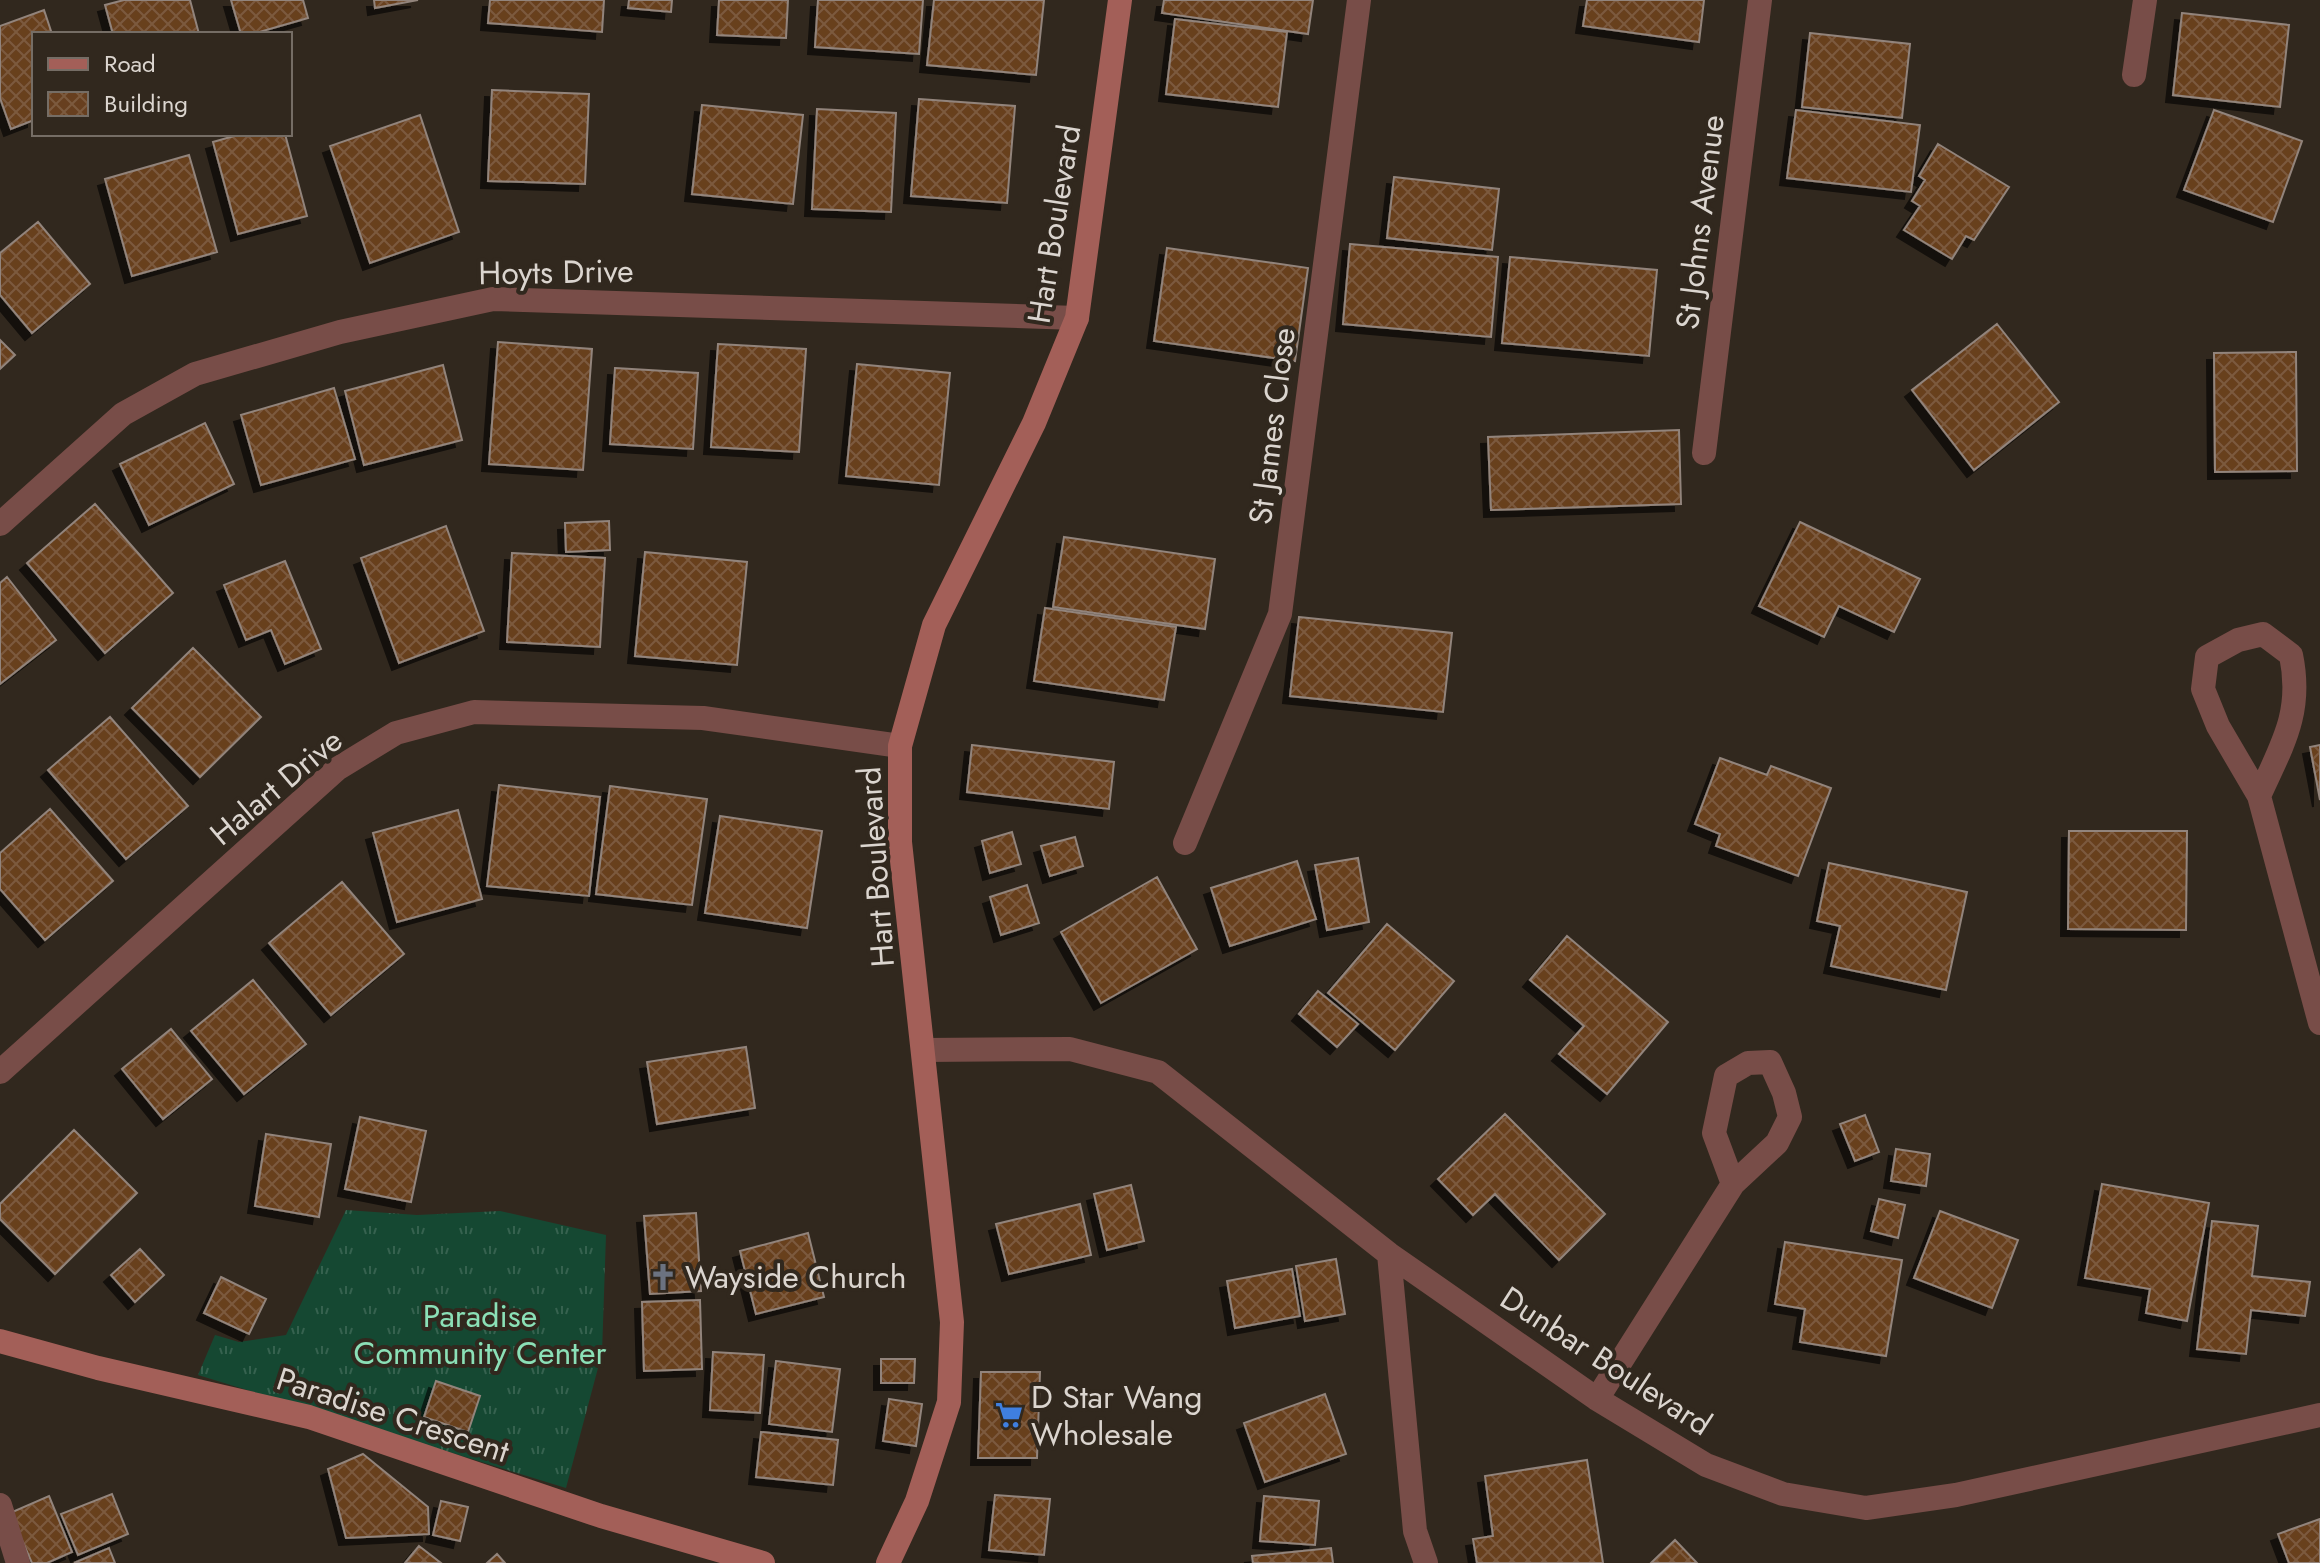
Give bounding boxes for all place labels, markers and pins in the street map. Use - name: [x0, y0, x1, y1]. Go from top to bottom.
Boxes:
- place label: Wayside Church: [685, 1254, 906, 1300]
- church icon: Wayside Church: [648, 1262, 678, 1292]
- place label: D Star Wang Wholesale: [1031, 1374, 1202, 1457]
- supermarket icon: D Star Wang Wholesale: [994, 1400, 1024, 1430]

